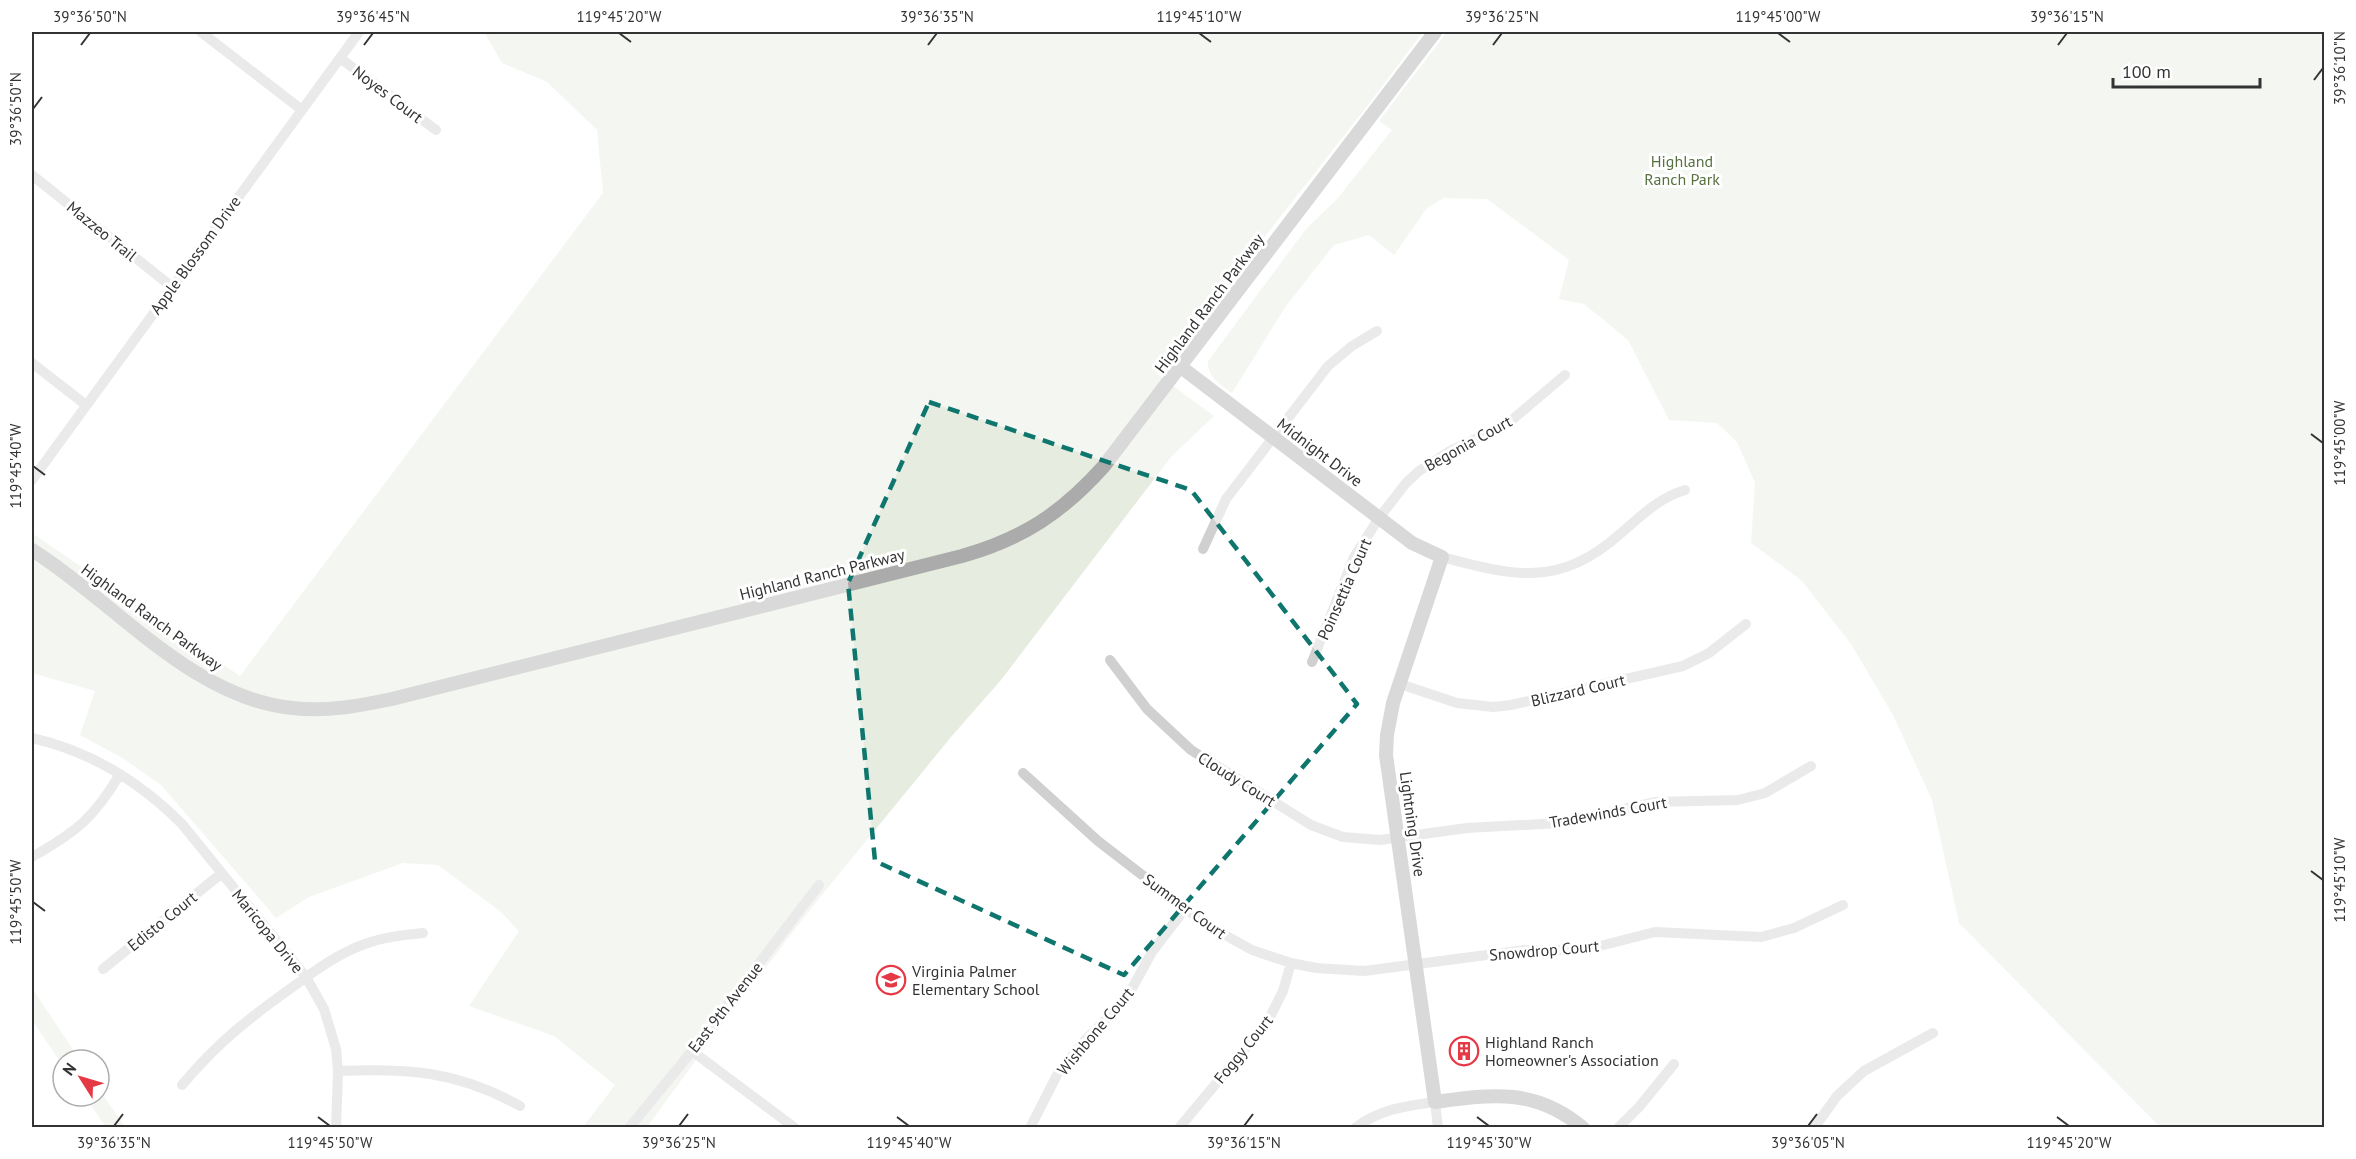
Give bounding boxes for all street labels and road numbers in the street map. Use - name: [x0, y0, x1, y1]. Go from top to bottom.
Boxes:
- street label: Noyes Court: [349, 61, 427, 127]
- street label: Apple Blossom Drive: [145, 192, 245, 318]
- street label: Mazzeo Trail: [63, 197, 141, 266]
- street label: Highland Ranch Parkway: [1150, 229, 1268, 377]
- street label: Begonia Court: [1421, 411, 1516, 475]
- street label: Midnight Drive: [1273, 413, 1367, 491]
- street label: Poinsettia Court: [1313, 534, 1376, 643]
- street label: Highland Ranch Parkway: [737, 544, 907, 604]
- street label: Highland Ranch Parkway: [78, 559, 227, 675]
- street label: Blizzard Court: [1529, 669, 1628, 711]
- street label: Cloudy Court: [1194, 747, 1280, 811]
- street label: Lightning Drive: [1396, 770, 1430, 878]
- street label: Tradewinds Court: [1548, 792, 1669, 832]
- street label: Summer Court: [1139, 869, 1231, 943]
- street label: Maricopa Drive: [228, 885, 308, 977]
- street label: Edisto Court: [123, 887, 201, 955]
- street label: Snowdrop Court: [1488, 935, 1600, 965]
- street label: East 9th Avenue: [683, 958, 767, 1056]
- street label: Wishbone Court: [1052, 983, 1138, 1079]
- street label: Foggy Court: [1209, 1010, 1277, 1087]

